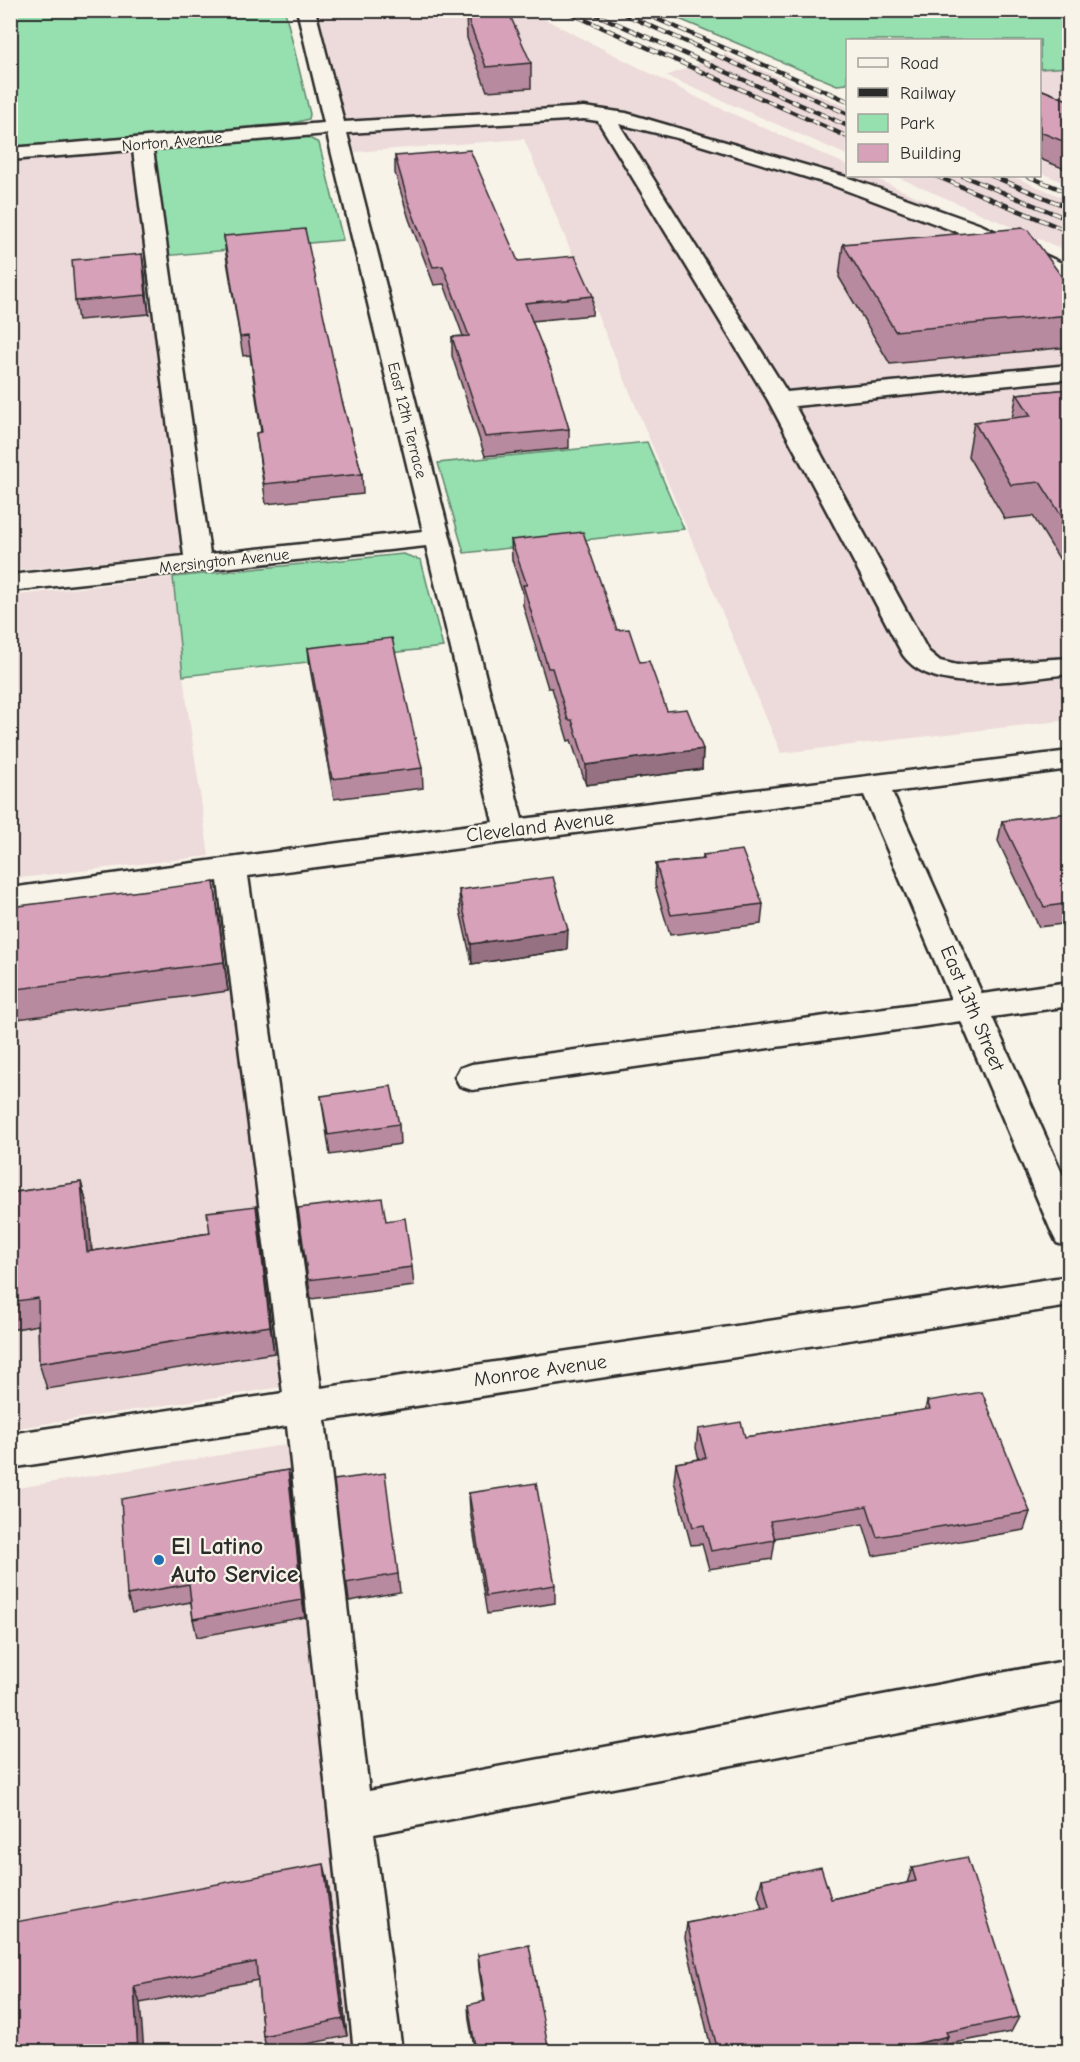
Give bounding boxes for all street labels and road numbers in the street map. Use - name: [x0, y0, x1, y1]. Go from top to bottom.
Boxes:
- street label: Norton Avenue: [121, 129, 223, 155]
- street label: East 12th Terrace: [384, 360, 430, 480]
- street label: Mersington Avenue: [158, 545, 290, 577]
- street label: Cleveland Avenue: [465, 806, 615, 847]
- street label: East 13th Street: [936, 942, 1010, 1076]
- street label: Monroe Avenue: [472, 1350, 608, 1391]

